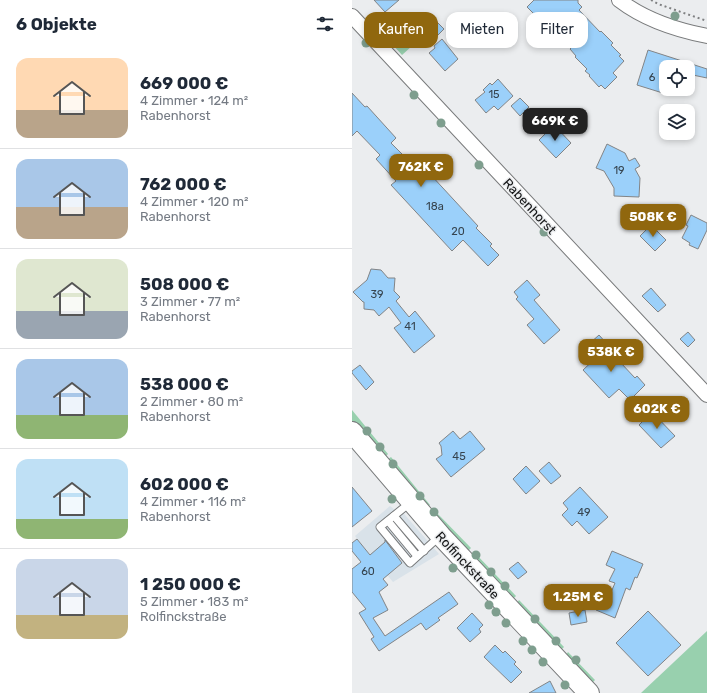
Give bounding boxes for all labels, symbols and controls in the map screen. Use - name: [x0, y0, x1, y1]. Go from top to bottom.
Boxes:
- chip: Kaufen: [364, 12, 438, 48]
- chip: Mieten: [446, 12, 518, 48]
- chip: Filter: [526, 12, 588, 48]
- icon: filters: [314, 13, 336, 35]
- text: 6 Objekte: [16, 14, 97, 34]
- map controls: [659, 60, 695, 140]
- button: locate: [659, 60, 695, 96]
- house number: 6: [649, 71, 656, 84]
- text: 669 000 €: [140, 73, 228, 93]
- icon: home: [48, 74, 96, 122]
- house number: 15: [488, 88, 500, 101]
- text: 4 Zimmer · 124 m²: [140, 93, 248, 108]
- button: layers: [659, 104, 695, 140]
- text: Rabenhorst: [140, 108, 211, 123]
- pin: 669K €: [522, 108, 588, 142]
- text: 669K €: [532, 113, 578, 128]
- pin: 762K €: [388, 154, 454, 188]
- text: 762K €: [398, 159, 444, 174]
- house number: 19: [613, 164, 625, 177]
- text: 762 000 €: [140, 174, 227, 194]
- icon: home: [48, 175, 96, 223]
- street label: Rabenhorst: [500, 175, 559, 237]
- text: 4 Zimmer · 120 m²: [140, 194, 249, 209]
- house number: 18a: [426, 200, 444, 213]
- pin: 508K €: [620, 204, 686, 238]
- text: Rabenhorst: [140, 209, 211, 224]
- text: 508K €: [629, 209, 677, 224]
- house number: 20: [451, 225, 465, 238]
- text: 508 000 €: [140, 274, 229, 294]
- icon: home: [48, 275, 96, 323]
- house number: 39: [370, 288, 384, 301]
- text: 3 Zimmer · 77 m²: [140, 294, 240, 309]
- text: Rabenhorst: [140, 309, 211, 324]
- house number: 41: [404, 320, 416, 333]
- pin: 538K €: [578, 339, 644, 373]
- text: 538K €: [587, 344, 635, 359]
- text: 538 000 €: [140, 374, 229, 394]
- icon: home: [48, 375, 96, 423]
- text: 2 Zimmer · 80 m²: [140, 394, 243, 409]
- pin: 602K €: [624, 396, 690, 430]
- text: 602K €: [633, 401, 681, 416]
- text: Rabenhorst: [140, 409, 211, 424]
- house number: 45: [452, 450, 466, 463]
- text: 602 000 €: [140, 474, 229, 494]
- icon: home: [48, 475, 96, 523]
- text: 4 Zimmer · 116 m²: [140, 494, 246, 509]
- house number: 49: [577, 506, 591, 519]
- text: Rabenhorst: [140, 509, 211, 524]
- street label: Rolfinckstraße: [433, 529, 503, 602]
- house number: 60: [361, 565, 375, 578]
- text: 1 250 000 €: [140, 574, 241, 594]
- icon: home: [48, 575, 96, 623]
- pin: 1.25M €: [541, 584, 615, 618]
- text: 1.25M €: [553, 589, 603, 604]
- text: 5 Zimmer · 183 m²: [140, 594, 248, 609]
- text: Rolfinckstraße: [140, 609, 226, 624]

